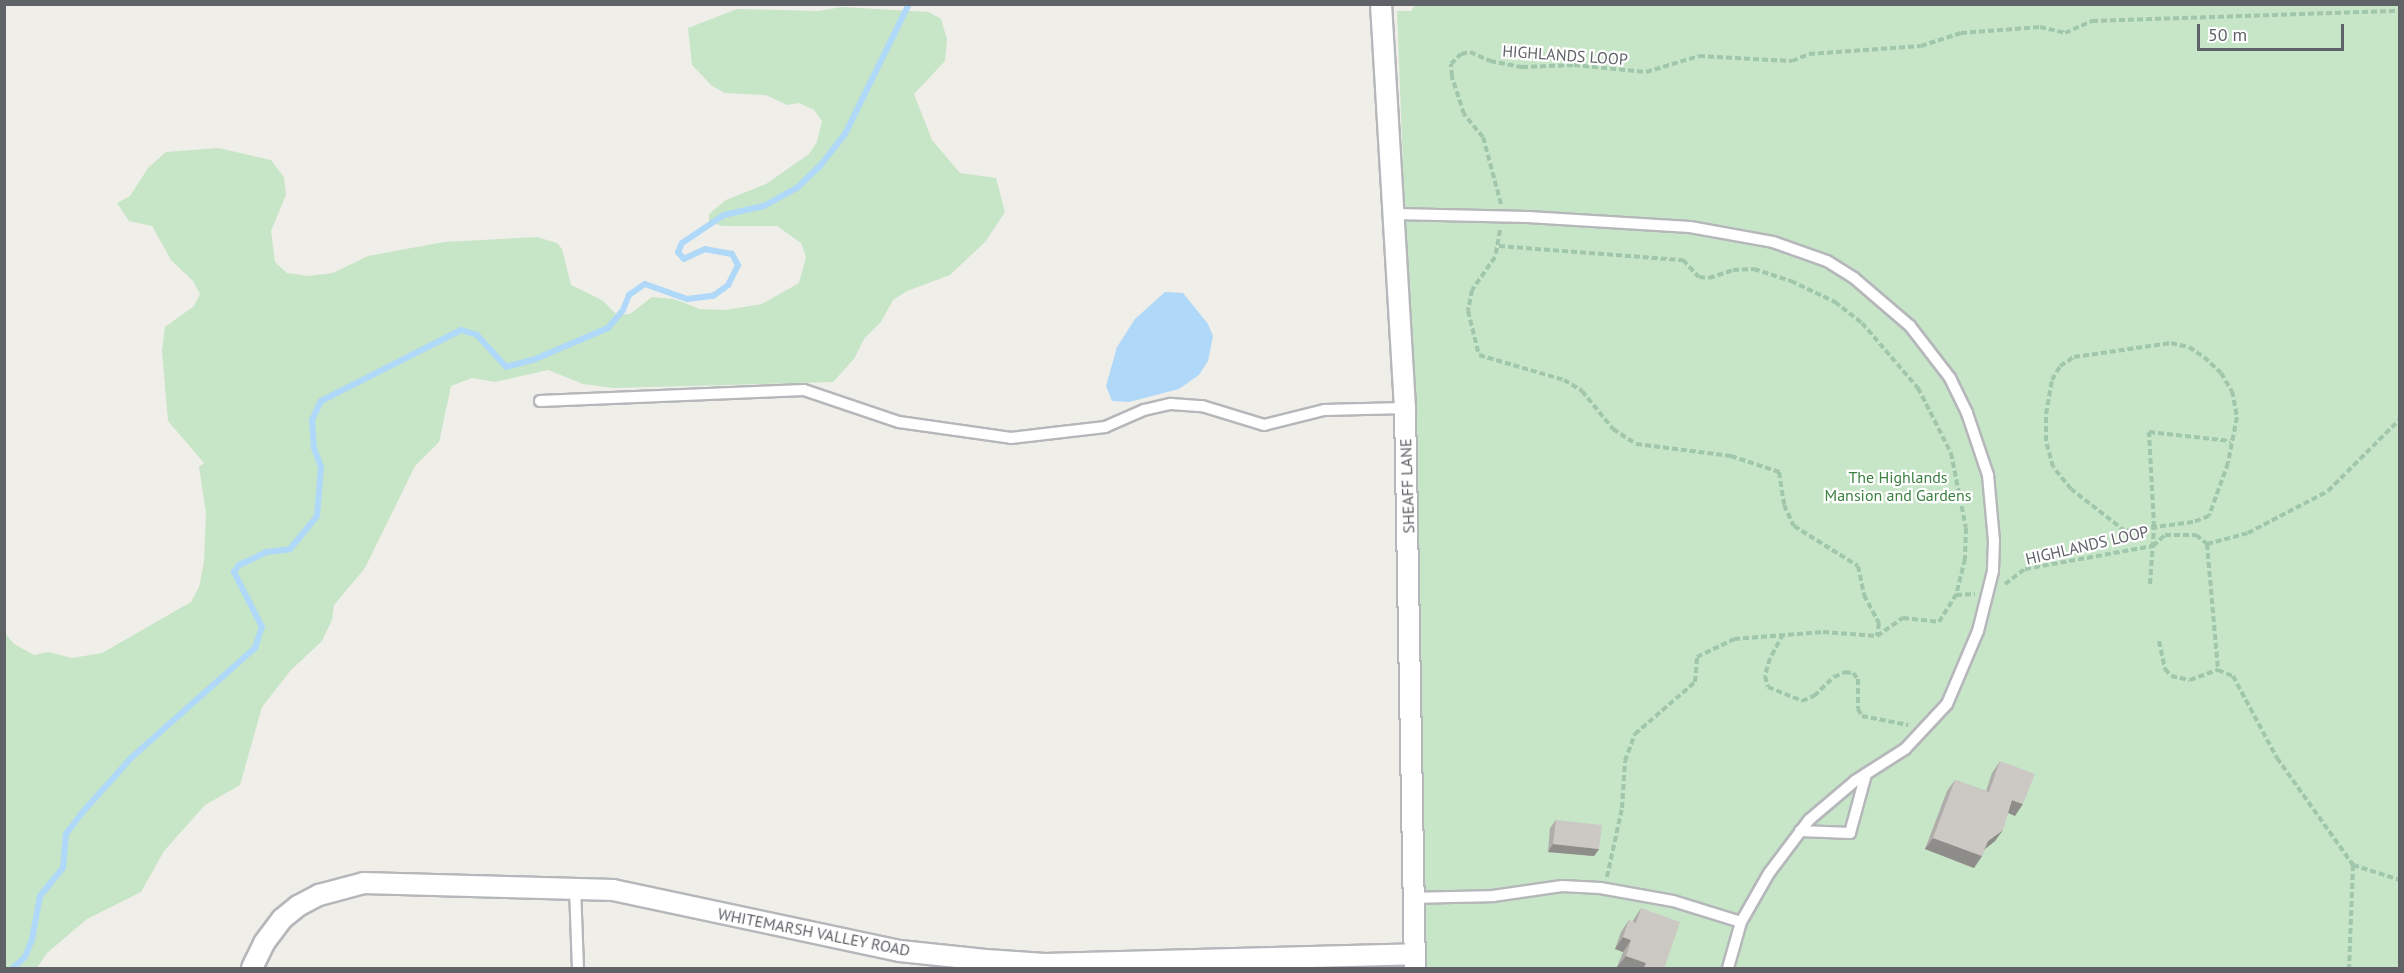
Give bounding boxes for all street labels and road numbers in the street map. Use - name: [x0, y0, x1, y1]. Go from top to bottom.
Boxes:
- street label: HIGHLANDS LOOP: [1502, 41, 1628, 69]
- street label: SHEAFF LANE: [1396, 438, 1418, 534]
- street label: HIGHLANDS LOOP: [2024, 522, 2150, 568]
- street label: WHITEMARSH VALLEY ROAD: [716, 904, 912, 960]

